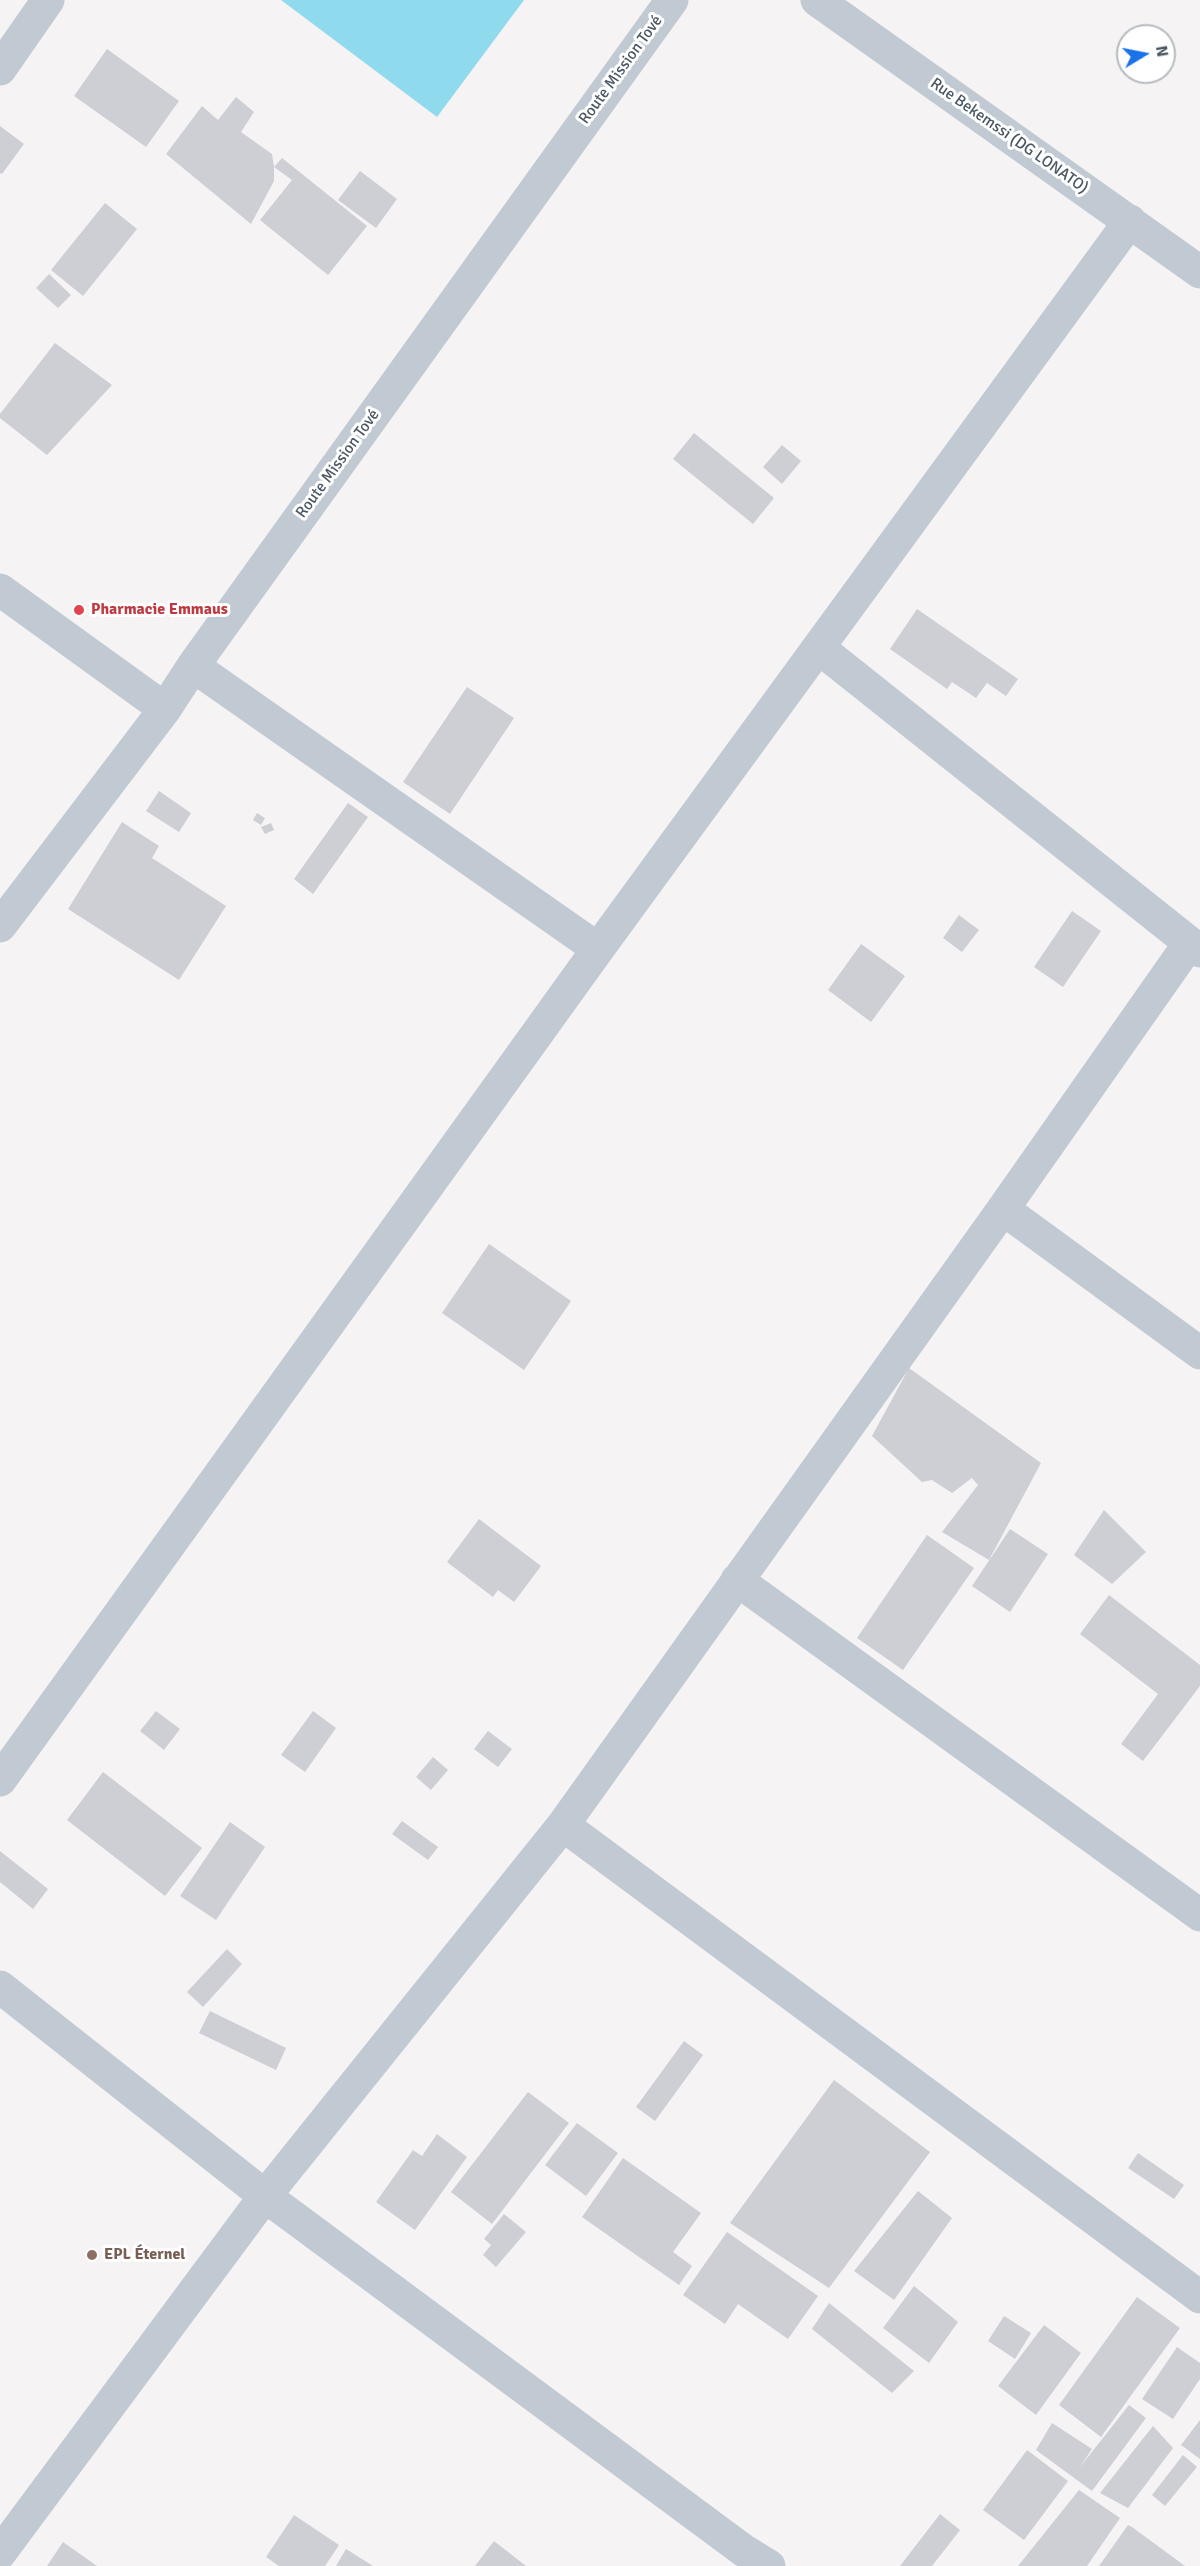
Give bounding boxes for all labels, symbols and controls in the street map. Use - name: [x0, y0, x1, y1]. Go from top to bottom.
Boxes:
- street label: Route Mission Tové: [575, 12, 667, 128]
- north arrow: [1116, 24, 1176, 84]
- text: N: [1151, 44, 1173, 58]
- street label: Rue Bekemssi (DG LONATO): [926, 74, 1092, 198]
- street label: Route Mission Tové: [292, 406, 384, 522]
- place label: Pharmacie Emmaus: [91, 600, 228, 620]
- marker: Pharmacie Emmaus: [72, 603, 86, 617]
- place label: EPL Éternel: [104, 2245, 185, 2265]
- marker: EPL Éternel: [85, 2248, 99, 2262]

